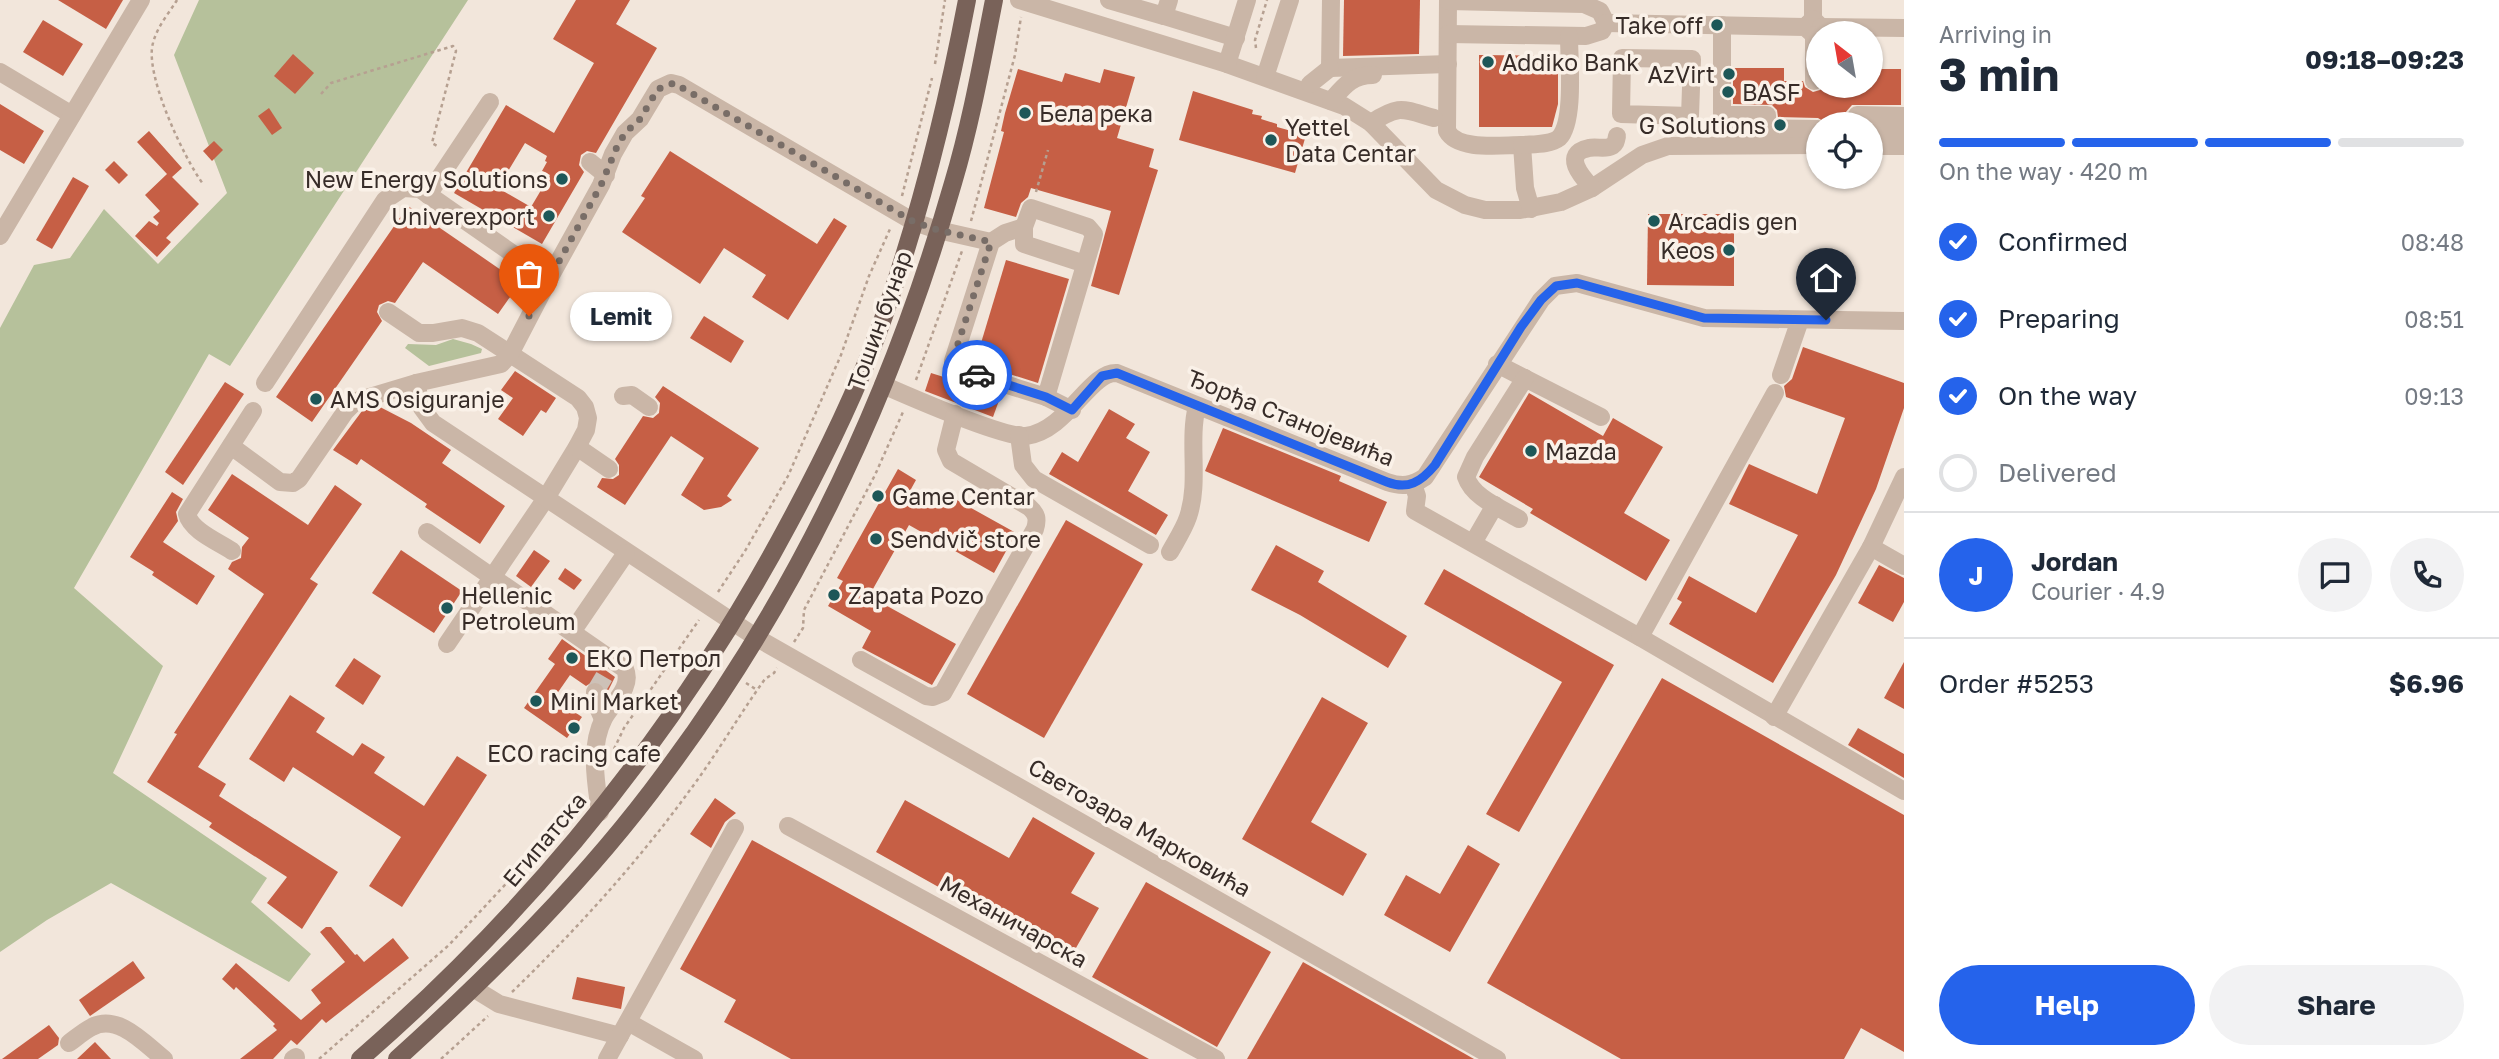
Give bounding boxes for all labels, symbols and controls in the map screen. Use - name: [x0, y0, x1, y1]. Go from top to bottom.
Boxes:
- place label: Take off: [1616, 11, 1703, 39]
- marker: Take off: [1709, 17, 1725, 33]
- text: Arriving in: [1939, 20, 2052, 48]
- north arrow: [1806, 21, 1883, 98]
- map controls: [1806, 21, 1883, 189]
- text: 09:18–09:23: [2305, 44, 2464, 75]
- text: 3 min: [1939, 46, 2059, 101]
- place label: Addiko Bank: [1502, 48, 1639, 76]
- marker: Addiko Bank: [1480, 54, 1496, 70]
- place label: AzVirt: [1647, 60, 1715, 88]
- marker: AzVirt: [1721, 66, 1737, 82]
- place label: BASF: [1742, 78, 1801, 106]
- marker: BASF: [1720, 84, 1736, 100]
- place label: Бела река: [1039, 99, 1153, 127]
- marker: Бела река: [1017, 105, 1033, 121]
- place label: G Solutions: [1639, 111, 1766, 139]
- button: locate: [1806, 112, 1883, 189]
- place label: Yettel Data Centar: [1285, 113, 1416, 167]
- marker: G Solutions: [1772, 117, 1788, 133]
- marker: Yettel Data Centar: [1263, 132, 1279, 148]
- text: On the way · 420 m: [1939, 157, 2148, 185]
- place label: New Energy Solutions: [305, 165, 548, 193]
- marker: New Energy Solutions: [554, 171, 570, 187]
- place label: Univerexport: [391, 202, 535, 230]
- place label: Arcadis gen: [1668, 207, 1798, 235]
- marker: Univerexport: [541, 208, 557, 224]
- marker: Arcadis gen: [1646, 213, 1662, 229]
- icon: check: [1939, 223, 1977, 261]
- text: Confirmed: [1998, 226, 2128, 257]
- text: 08:48: [2401, 228, 2464, 256]
- place label: Keos: [1660, 236, 1715, 264]
- marker: Keos: [1721, 242, 1737, 258]
- pin: [499, 244, 559, 316]
- street label: Тошин бунар: [841, 247, 917, 393]
- pin: [1796, 248, 1856, 320]
- icon: bag: [510, 255, 548, 293]
- icon: home: [1807, 259, 1845, 297]
- callout: Lemit: [571, 292, 672, 340]
- icon: check: [1939, 300, 1977, 338]
- text: Lemit: [590, 302, 652, 330]
- text: Preparing: [1998, 303, 2120, 334]
- text: 08:51: [2404, 305, 2464, 333]
- courier: [942, 340, 1012, 410]
- icon: car: [958, 356, 996, 394]
- street label: Ђорђа Станојевића: [1183, 363, 1399, 471]
- icon: check: [1939, 377, 1977, 415]
- text: On the way: [1998, 380, 2137, 411]
- text: 09:13: [2404, 382, 2464, 410]
- place label: AMS Osiguranje: [330, 385, 504, 413]
- marker: AMS Osiguranje: [308, 391, 324, 407]
- place label: Mazda: [1545, 437, 1617, 465]
- marker: Mazda: [1523, 443, 1539, 459]
- text: Delivered: [1998, 457, 2117, 488]
- place label: Game Centar: [892, 482, 1035, 510]
- marker: Game Centar: [870, 488, 886, 504]
- place label: Sendvič store: [890, 525, 1041, 553]
- marker: Sendvič store: [868, 531, 884, 547]
- button: chat: [2298, 538, 2372, 612]
- button: phone: [2390, 538, 2464, 612]
- text: Jordan: [2031, 546, 2118, 577]
- text: J: [1969, 560, 1983, 591]
- text: Courier · 4.9: [2031, 577, 2165, 605]
- place label: Hellenic Petroleum: [461, 581, 576, 635]
- place label: Zapata Pozo: [848, 581, 984, 609]
- marker: Zapata Pozo: [826, 587, 842, 603]
- marker: Hellenic Petroleum: [439, 600, 455, 616]
- place label: ЕКО Петрол: [586, 644, 721, 672]
- marker: ЕКО Петрол: [564, 650, 580, 666]
- text: Order #5253: [1939, 668, 2094, 699]
- text: $6.96: [2389, 668, 2464, 699]
- place label: Mini Market: [550, 687, 679, 715]
- marker: Mini Market: [528, 693, 544, 709]
- marker: ECO racing cafe: [566, 720, 582, 736]
- place label: ECO racing cafe: [487, 739, 661, 767]
- street label: Светозара Марковића: [1024, 752, 1256, 902]
- street label: Египатска: [496, 786, 592, 892]
- street label: Механичарска: [935, 869, 1093, 973]
- button: Help: [1939, 965, 2195, 1045]
- button: Share: [2209, 965, 2464, 1045]

